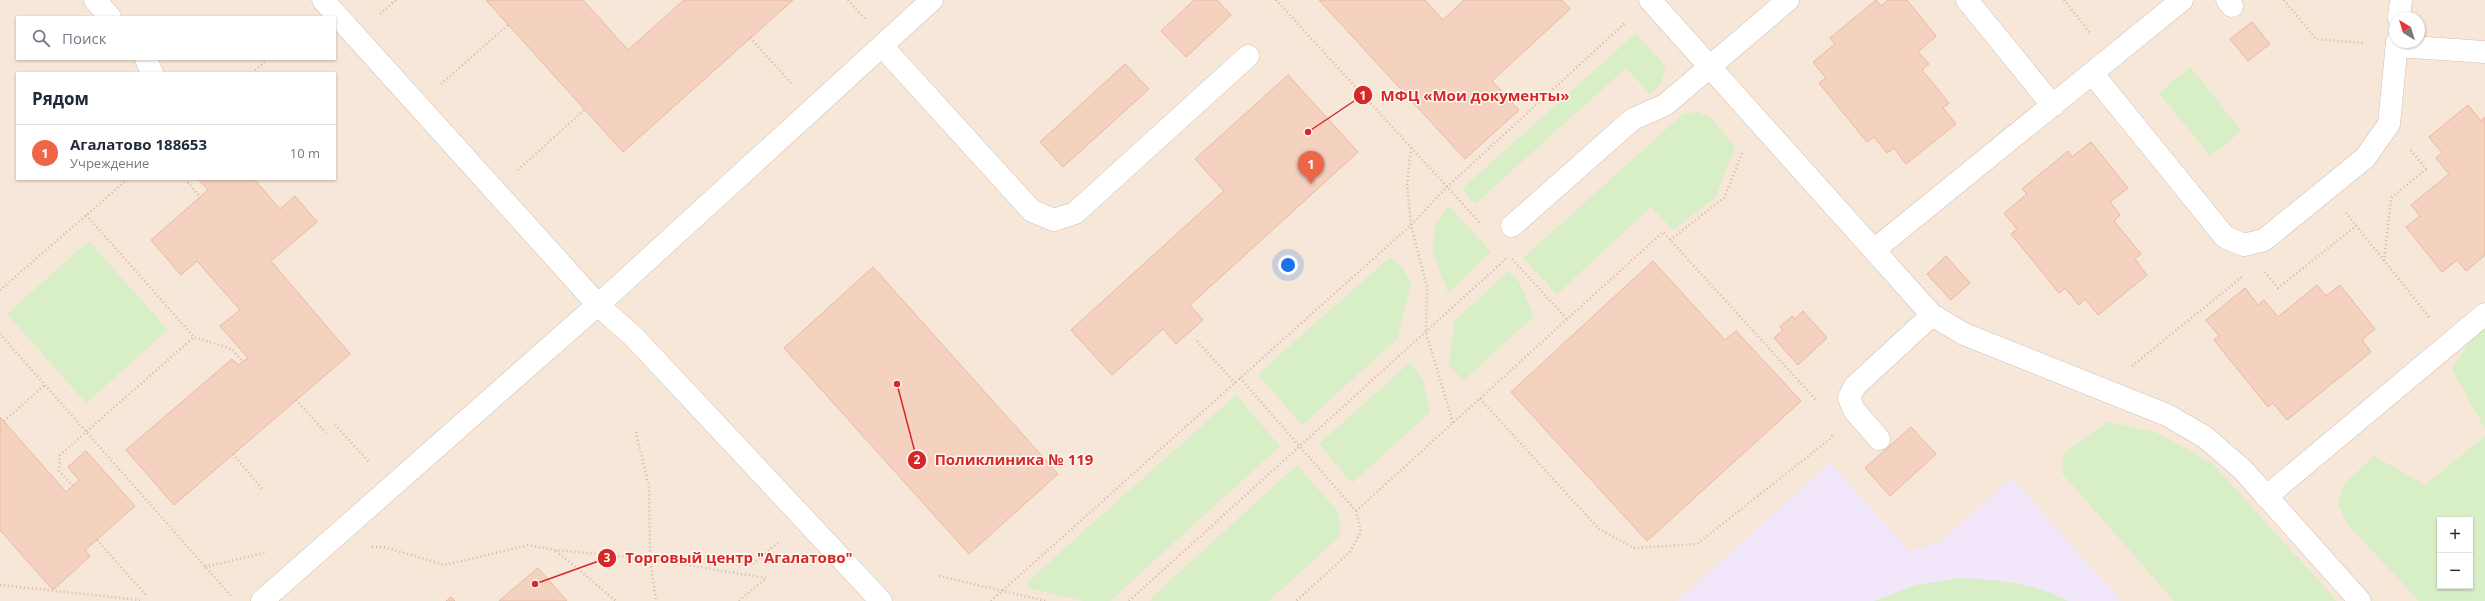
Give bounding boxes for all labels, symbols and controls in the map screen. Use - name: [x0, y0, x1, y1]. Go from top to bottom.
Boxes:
- north arrow: [2389, 12, 2425, 48]
- search box: [16, 16, 336, 60]
- icon: search: [30, 27, 52, 49]
- text: Поиск: [62, 28, 106, 48]
- callout: МФЦ «Мои документы»: [1353, 82, 1578, 109]
- text: МФЦ «Мои документы»: [1381, 85, 1569, 105]
- text: Рядом: [32, 87, 89, 110]
- text: 1: [1360, 87, 1366, 104]
- text: Агалатово 188653: [70, 134, 207, 154]
- text: 1: [41, 144, 49, 162]
- text: 10 m: [290, 144, 320, 162]
- pin: 1: [1298, 151, 1324, 184]
- text: Учреждение: [70, 154, 149, 172]
- your location: [1278, 255, 1298, 275]
- callout: Поликлиника № 119: [907, 446, 1102, 473]
- text: Поликлиника № 119: [935, 449, 1094, 469]
- text: 2: [914, 451, 921, 468]
- map controls: [2437, 517, 2473, 589]
- button: +: [2437, 517, 2473, 553]
- callout: Торговый центр "Агалатово": [597, 544, 860, 571]
- text: Торговый центр "Агалатово": [625, 547, 853, 567]
- text: 3: [604, 549, 611, 566]
- button: −: [2437, 553, 2473, 589]

